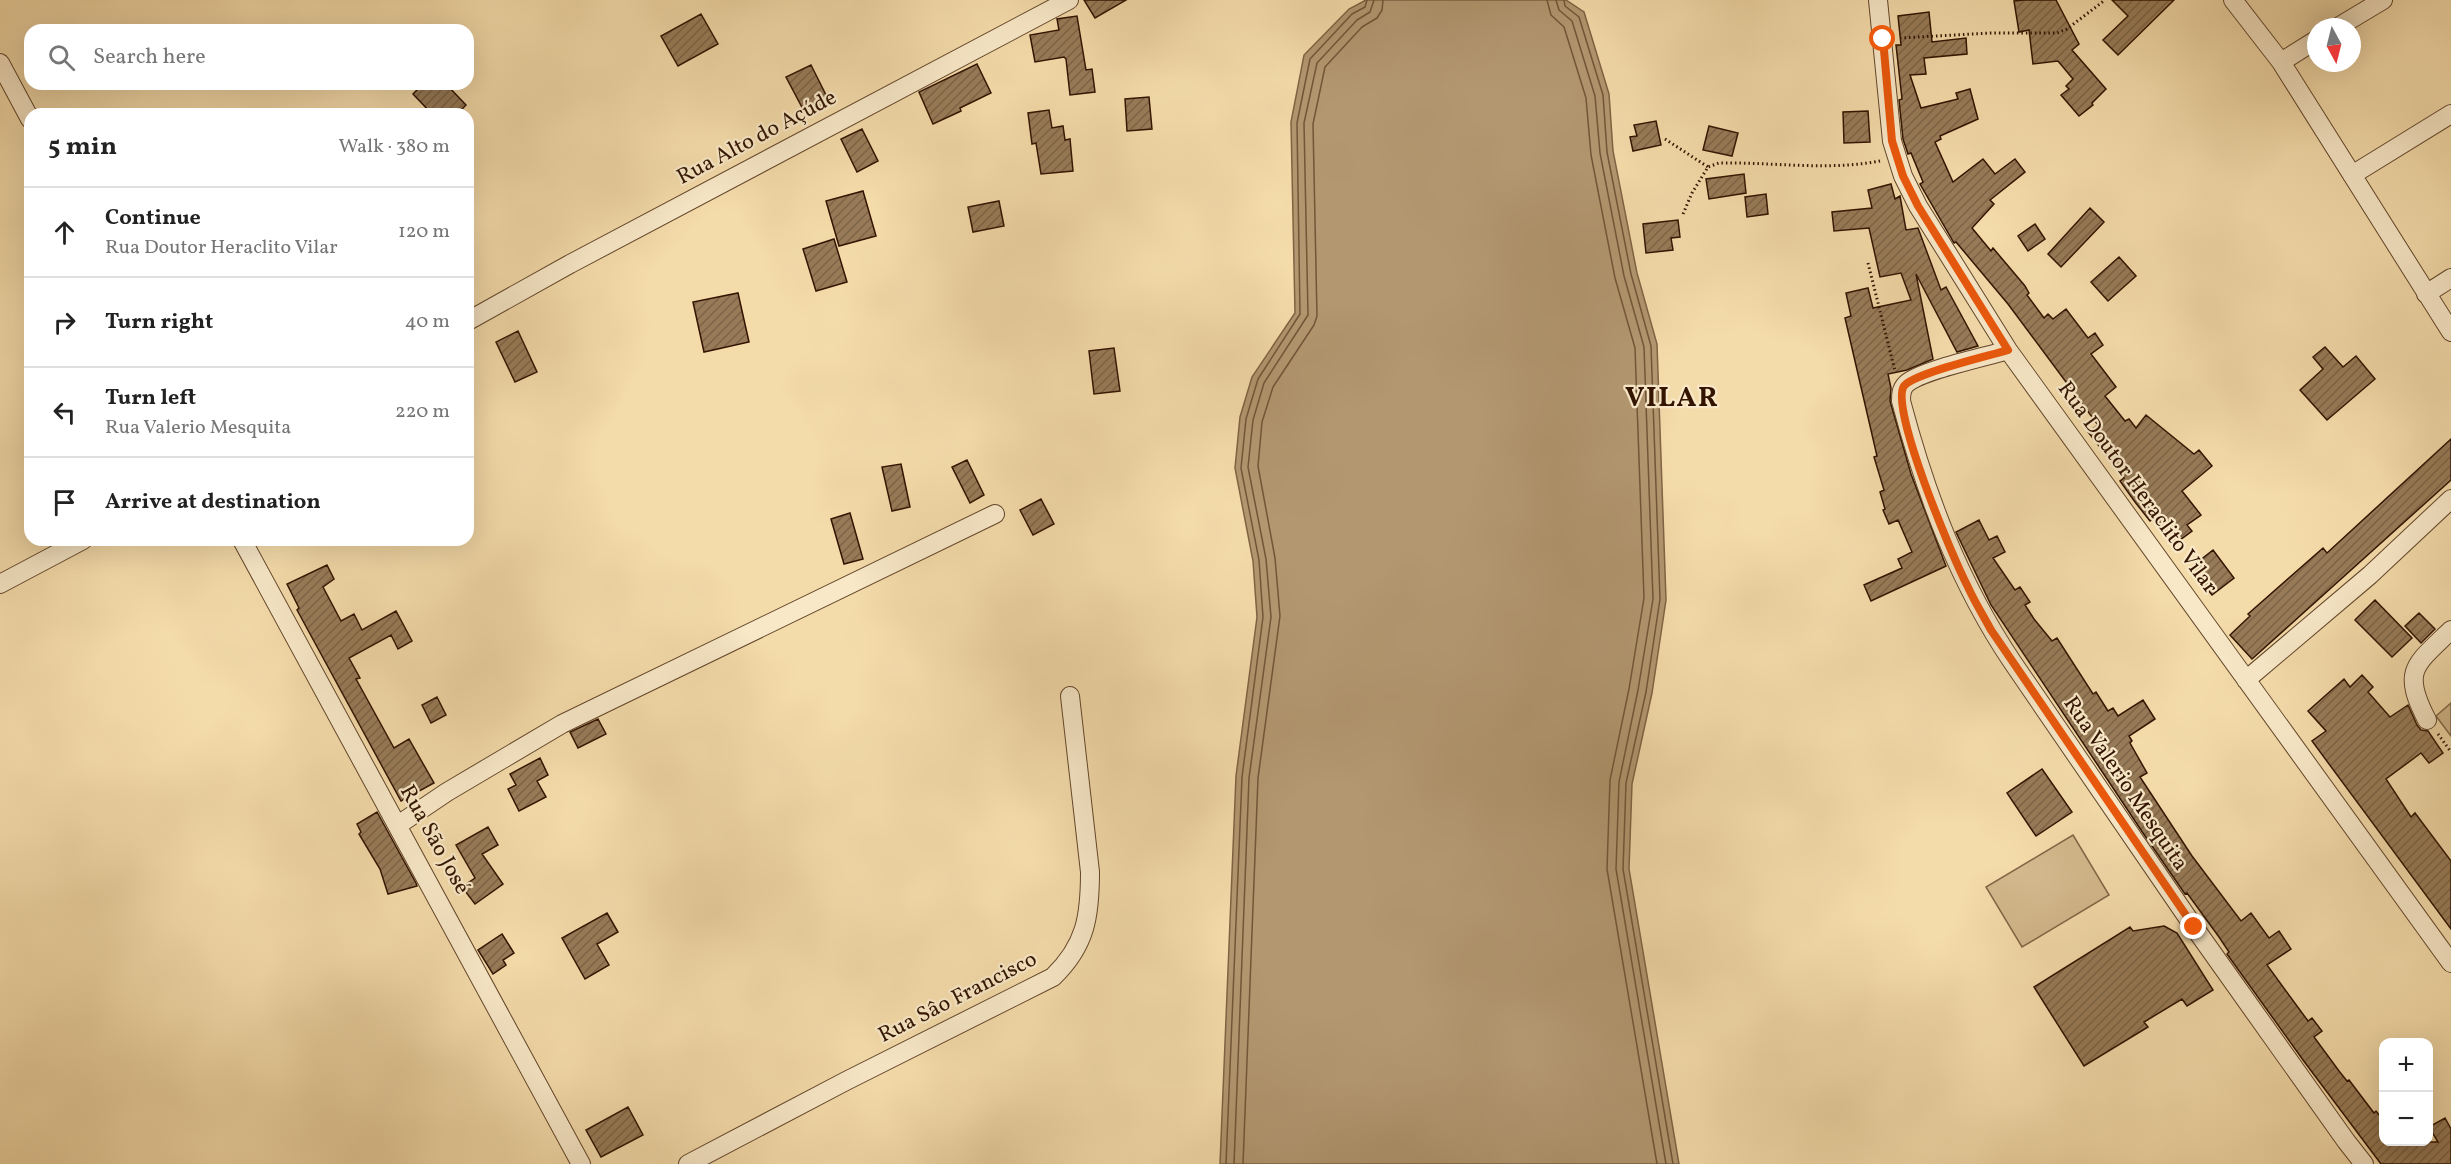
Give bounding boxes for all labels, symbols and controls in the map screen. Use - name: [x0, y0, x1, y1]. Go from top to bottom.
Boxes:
- north arrow: [2307, 18, 2361, 72]
- search box: [24, 24, 474, 90]
- route start: [1869, 25, 1895, 51]
- icon: search: [45, 41, 78, 74]
- text: Search here: [93, 42, 206, 73]
- street label: Rua Alto do Açúde: [672, 83, 842, 193]
- text: 5 min: [48, 129, 117, 165]
- text: Walk · 380 m: [338, 133, 450, 161]
- text: Continue: [105, 203, 201, 234]
- icon: ahead: [48, 216, 81, 249]
- text: 120 m: [398, 218, 450, 246]
- text: Rua Doutor Heraclito Vilar: [105, 234, 338, 262]
- icon: right: [48, 306, 81, 339]
- text: Turn right: [105, 307, 213, 338]
- text: 40 m: [405, 308, 450, 336]
- street label: Rua Doutor Heraclito Vilar: [2049, 375, 2225, 601]
- district label: VILAR: [1625, 379, 1719, 418]
- text: Turn left: [105, 383, 196, 414]
- icon: left: [48, 396, 81, 429]
- text: 220 m: [395, 398, 450, 426]
- text: Rua Valerio Mesquita: [105, 414, 291, 442]
- icon: arrive: [48, 486, 81, 519]
- text: Arrive at destination: [105, 487, 321, 518]
- street label: Rua Valerio Mesquita: [2055, 690, 2195, 878]
- street label: Rua São José: [391, 780, 477, 900]
- route end: [2180, 913, 2206, 939]
- street label: Rua Sâo Francisco: [873, 945, 1043, 1051]
- map controls: [2379, 1038, 2433, 1146]
- button: +: [2379, 1038, 2433, 1092]
- button: −: [2379, 1092, 2433, 1146]

